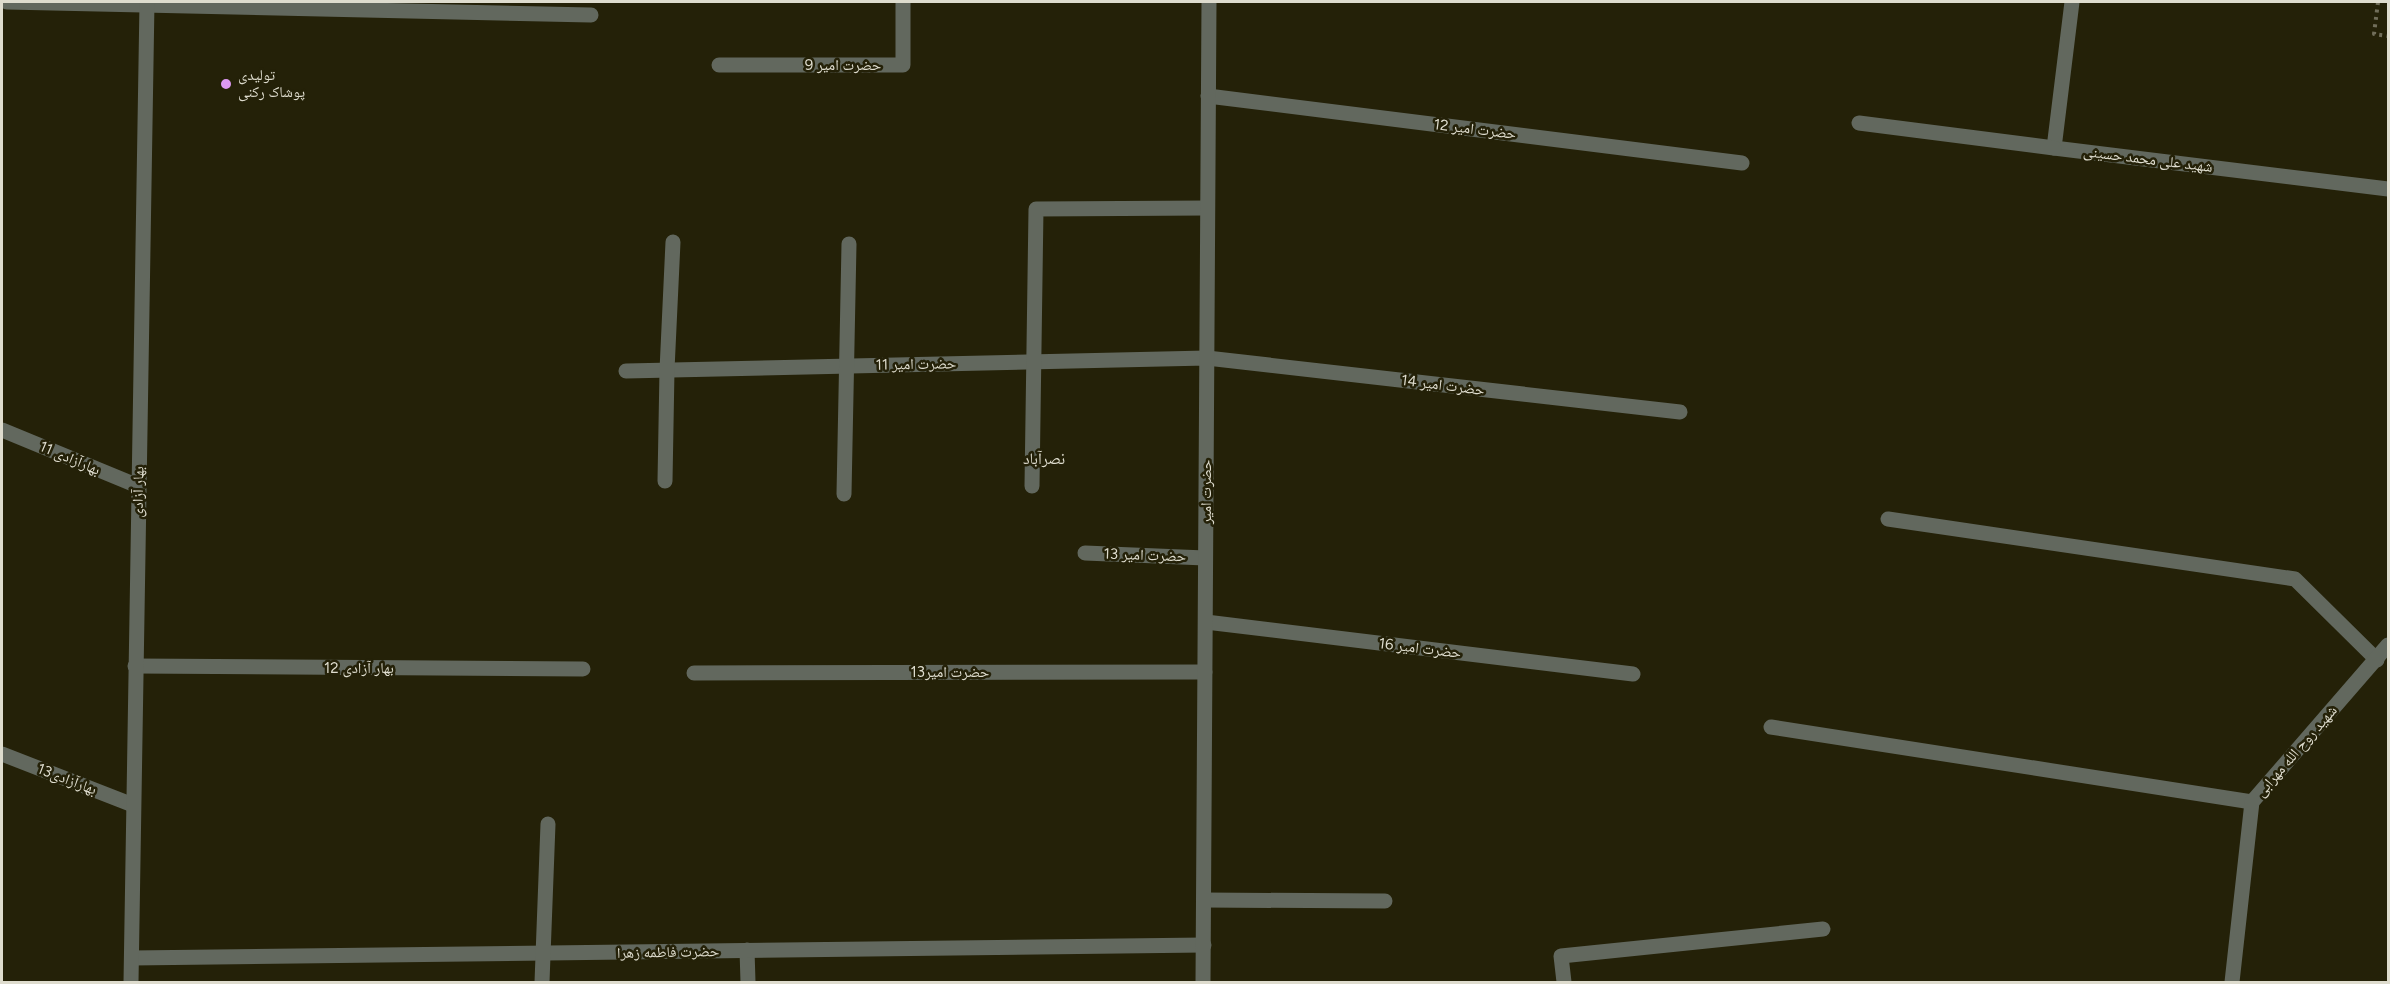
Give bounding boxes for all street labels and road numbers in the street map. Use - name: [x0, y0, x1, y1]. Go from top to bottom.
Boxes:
- street label: حضرت امیر 9: [805, 56, 882, 74]
- street label: حضرت امیر 12: [1433, 115, 1518, 143]
- street label: شهید علی محمد حسینی: [2082, 142, 2214, 177]
- street label: حضرت امیر 11: [876, 354, 957, 374]
- street label: حضرت امیر 14: [1400, 371, 1486, 399]
- street label: بهارآزادی 11: [37, 437, 103, 480]
- street label: حضرت امیر: [1197, 459, 1215, 525]
- street label: بهار آزادی: [129, 466, 148, 518]
- street label: حضرت امیر 13: [1103, 545, 1187, 565]
- street label: حضرت امیر 16: [1378, 634, 1463, 662]
- street label: بهار آزادی 12: [324, 659, 394, 678]
- street label: حضرت امیر13: [911, 663, 990, 681]
- street label: شهید روح الله مهرابی: [2251, 701, 2341, 801]
- street label: بهارآزادی13: [34, 759, 99, 799]
- street label: حضرت فاطمه زهرا: [617, 942, 720, 962]

